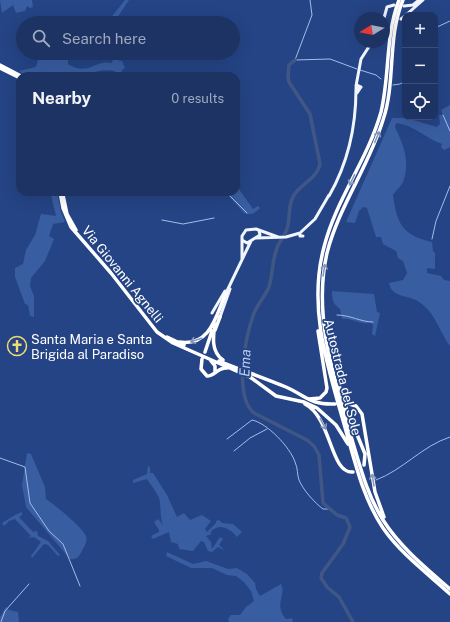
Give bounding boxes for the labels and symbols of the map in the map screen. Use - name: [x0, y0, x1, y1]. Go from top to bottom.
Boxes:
- north arrow: [354, 12, 390, 48]
- one-way arrow: [374, 131, 381, 143]
- one-way arrow: [348, 173, 355, 185]
- street label: Via Giovanni Agnelli: [79, 223, 166, 326]
- one-way arrow: [320, 264, 328, 277]
- street label: Autostrada del Sole: [321, 317, 364, 437]
- place label: Santa Maria e Santa Brigida al Paradiso: [31, 332, 152, 362]
- church icon: Santa Maria e Santa Brigida al Paradiso: [6, 335, 28, 357]
- one-way arrow: [189, 337, 202, 344]
- water label: Ema: [236, 349, 254, 377]
- one-way arrow: [320, 418, 327, 430]
- one-way arrow: [369, 474, 377, 487]

